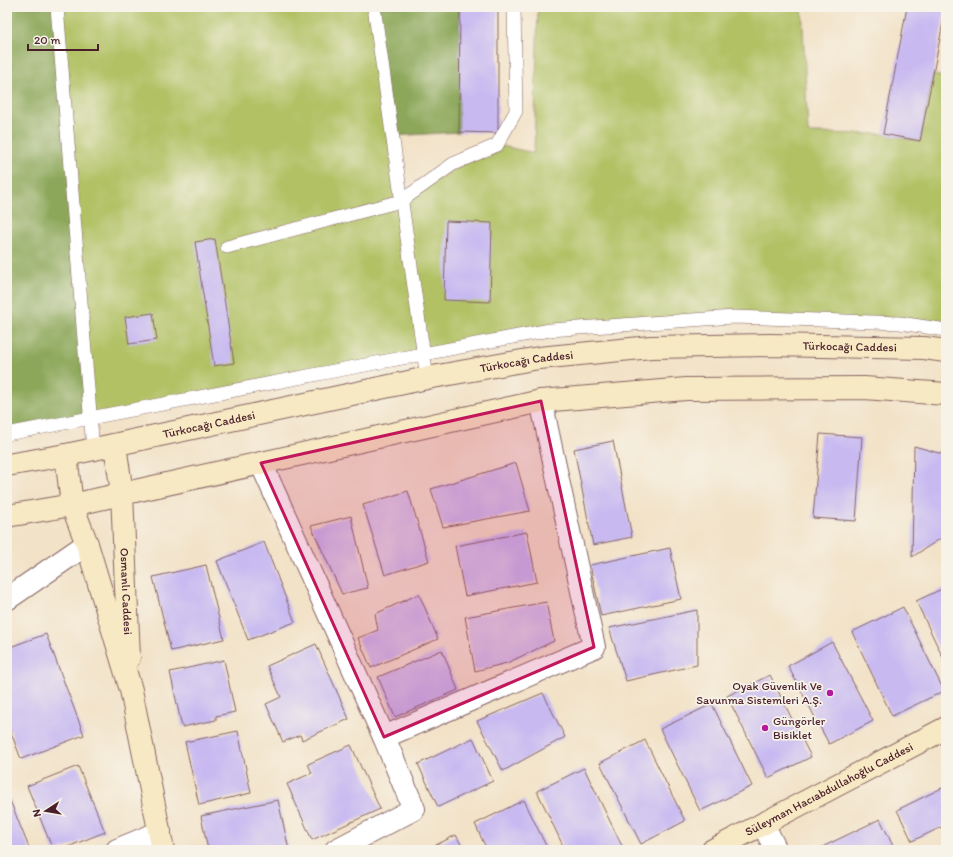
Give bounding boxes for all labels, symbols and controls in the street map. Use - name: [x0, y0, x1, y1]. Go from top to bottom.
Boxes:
- scale bar: [28, 26, 98, 52]
- text: 20 m: [34, 33, 61, 47]
- street label: Türkocağı Caddesi: [802, 339, 897, 354]
- street label: Türkocağı Caddesi: [479, 348, 574, 375]
- street label: Türkocağı Caddesi: [161, 408, 256, 441]
- street label: Osmanlı Caddesi: [117, 548, 135, 635]
- place label: Oyak Güvenlik Ve Savunma Sistemleri A.Ş.: [696, 679, 822, 707]
- marker: Oyak Güvenlik Ve Savunma Sistemleri A.Ş.: [825, 688, 835, 698]
- place label: Güngörler Bisiklet: [773, 714, 826, 742]
- marker: Güngörler Bisiklet: [760, 723, 770, 733]
- street label: Süleyman Hacıabdullahoğlu Caddesi: [743, 740, 915, 839]
- north arrow: [26, 791, 66, 831]
- text: N: [30, 808, 44, 818]

